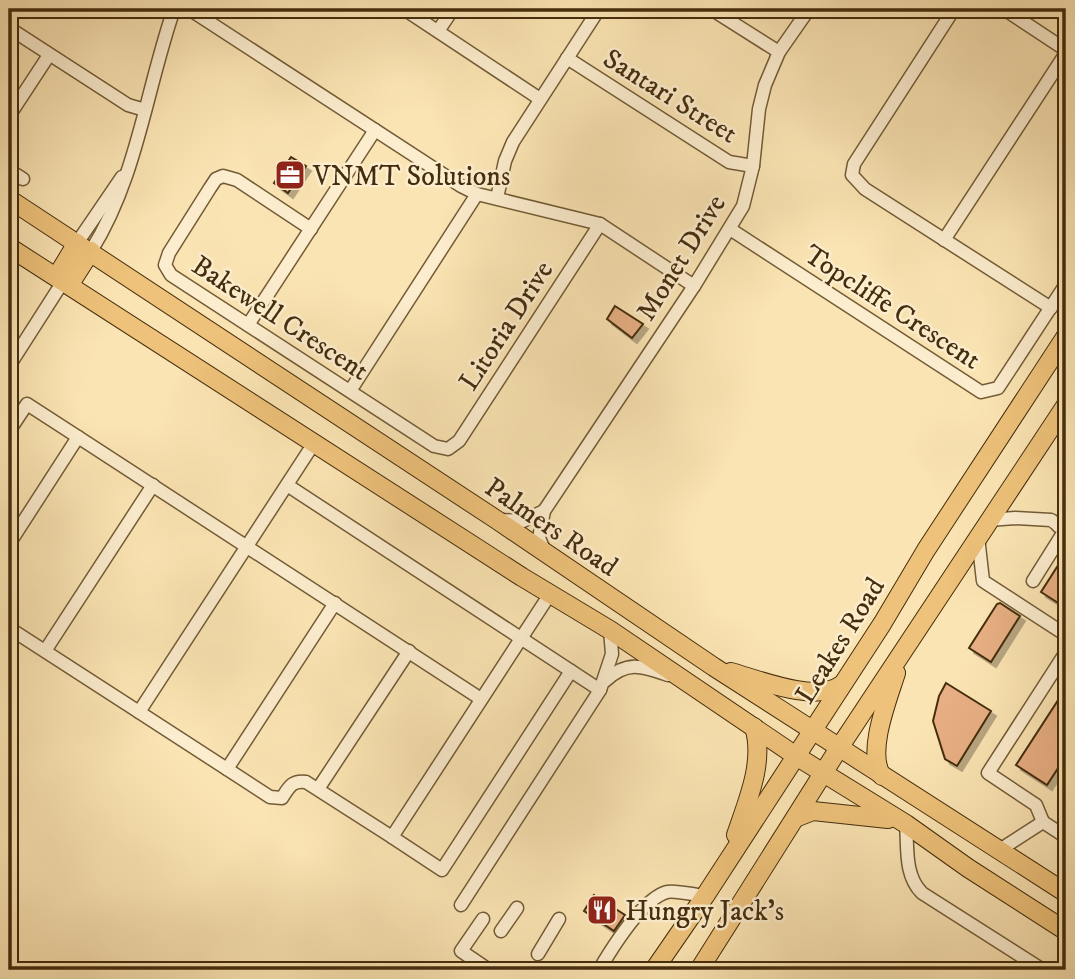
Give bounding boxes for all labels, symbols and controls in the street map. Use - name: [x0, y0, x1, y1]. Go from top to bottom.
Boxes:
- street label: Santari Street: [597, 41, 744, 151]
- office icon: VNMT Solutions: [273, 158, 307, 192]
- place label: VNMT Solutions: [312, 159, 510, 194]
- street label: Monet Drive: [629, 188, 734, 327]
- street label: Topcliffe Crescent: [797, 237, 987, 377]
- street label: Bakewell Crescent: [185, 248, 375, 389]
- street label: Litoria Drive: [451, 254, 561, 397]
- street label: Palmers Road: [478, 470, 624, 585]
- street label: Leakes Road: [788, 571, 893, 710]
- restaurant icon: Hungry Jack's: [585, 893, 619, 927]
- place label: Hungry Jack's: [625, 894, 784, 929]

